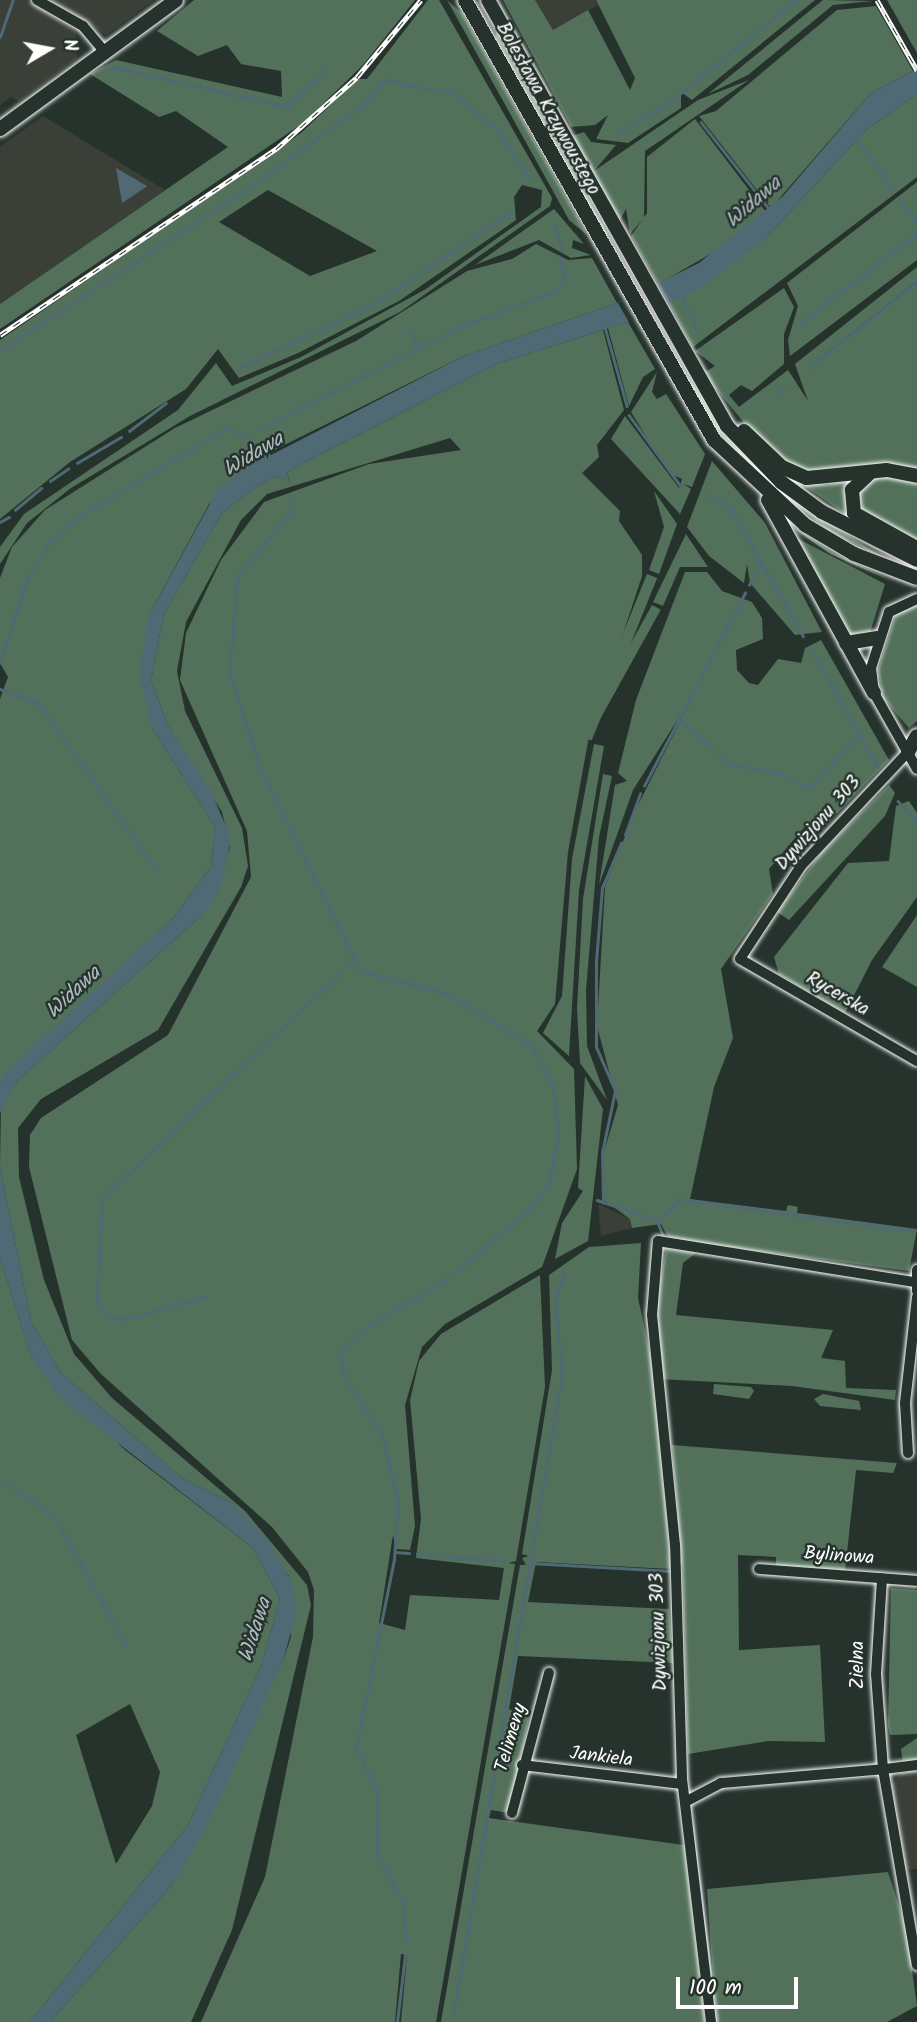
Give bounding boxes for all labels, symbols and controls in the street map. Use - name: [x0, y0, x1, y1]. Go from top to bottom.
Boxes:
- north arrow: [14, 14, 84, 84]
- street label: Bolesława Krzywoustego: [490, 19, 604, 199]
- text: N: [54, 37, 85, 54]
- water label: Widawa: [721, 172, 787, 234]
- water label: Widawa: [219, 427, 289, 483]
- street label: Dywizjonu 303: [772, 772, 866, 876]
- water label: Widawa: [41, 961, 107, 1025]
- street label: Rycerska: [801, 968, 873, 1022]
- street label: Bylinowa: [803, 1543, 875, 1571]
- street label: Dywizjonu 303: [647, 1572, 673, 1692]
- water label: Widawa: [234, 1595, 278, 1665]
- street label: Zielna: [848, 1641, 870, 1689]
- street label: Telimeny: [491, 1701, 533, 1775]
- street label: Jankiela: [568, 1743, 634, 1773]
- scale bar: [679, 1962, 802, 2006]
- text: 100 m: [689, 1972, 742, 2005]

